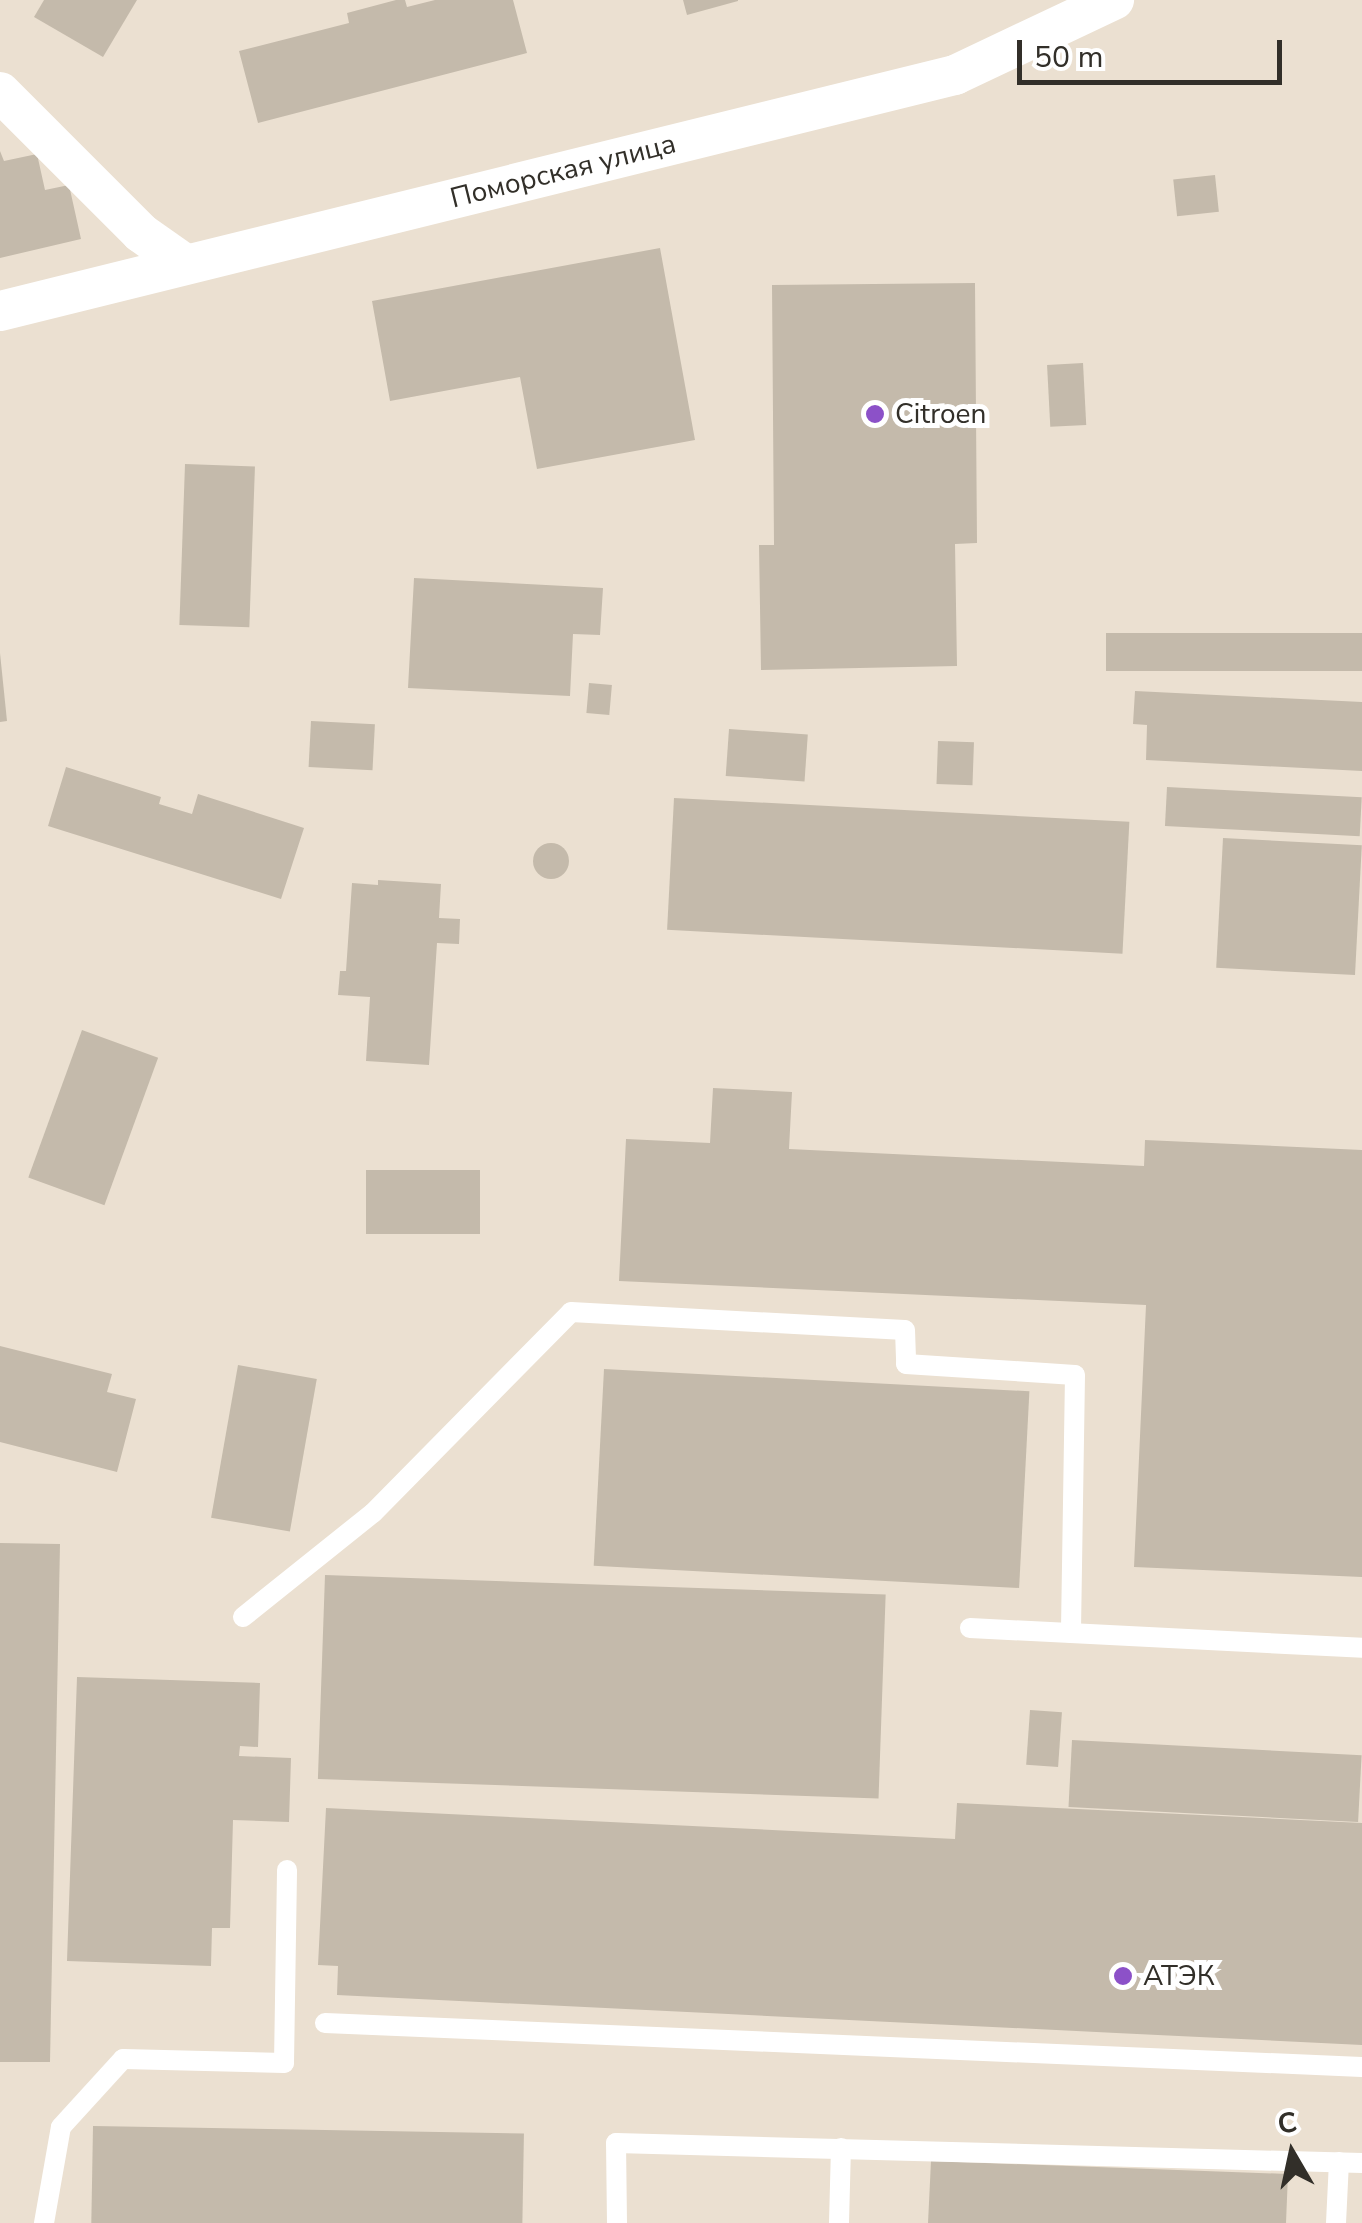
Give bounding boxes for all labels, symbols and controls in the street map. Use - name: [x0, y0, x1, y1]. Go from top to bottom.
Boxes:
- scale bar: [1022, 20, 1287, 82]
- text: 50 m: [1034, 37, 1103, 78]
- street label: Поморская улица: [447, 127, 679, 215]
- place label: Citroen: [895, 397, 986, 431]
- marker: Citroen: [864, 403, 886, 425]
- place label: АТЭК: [1143, 1959, 1215, 1993]
- marker: АТЭК: [1112, 1965, 1134, 1987]
- north arrow: [1242, 2103, 1342, 2203]
- text: С: [1275, 2103, 1300, 2144]

